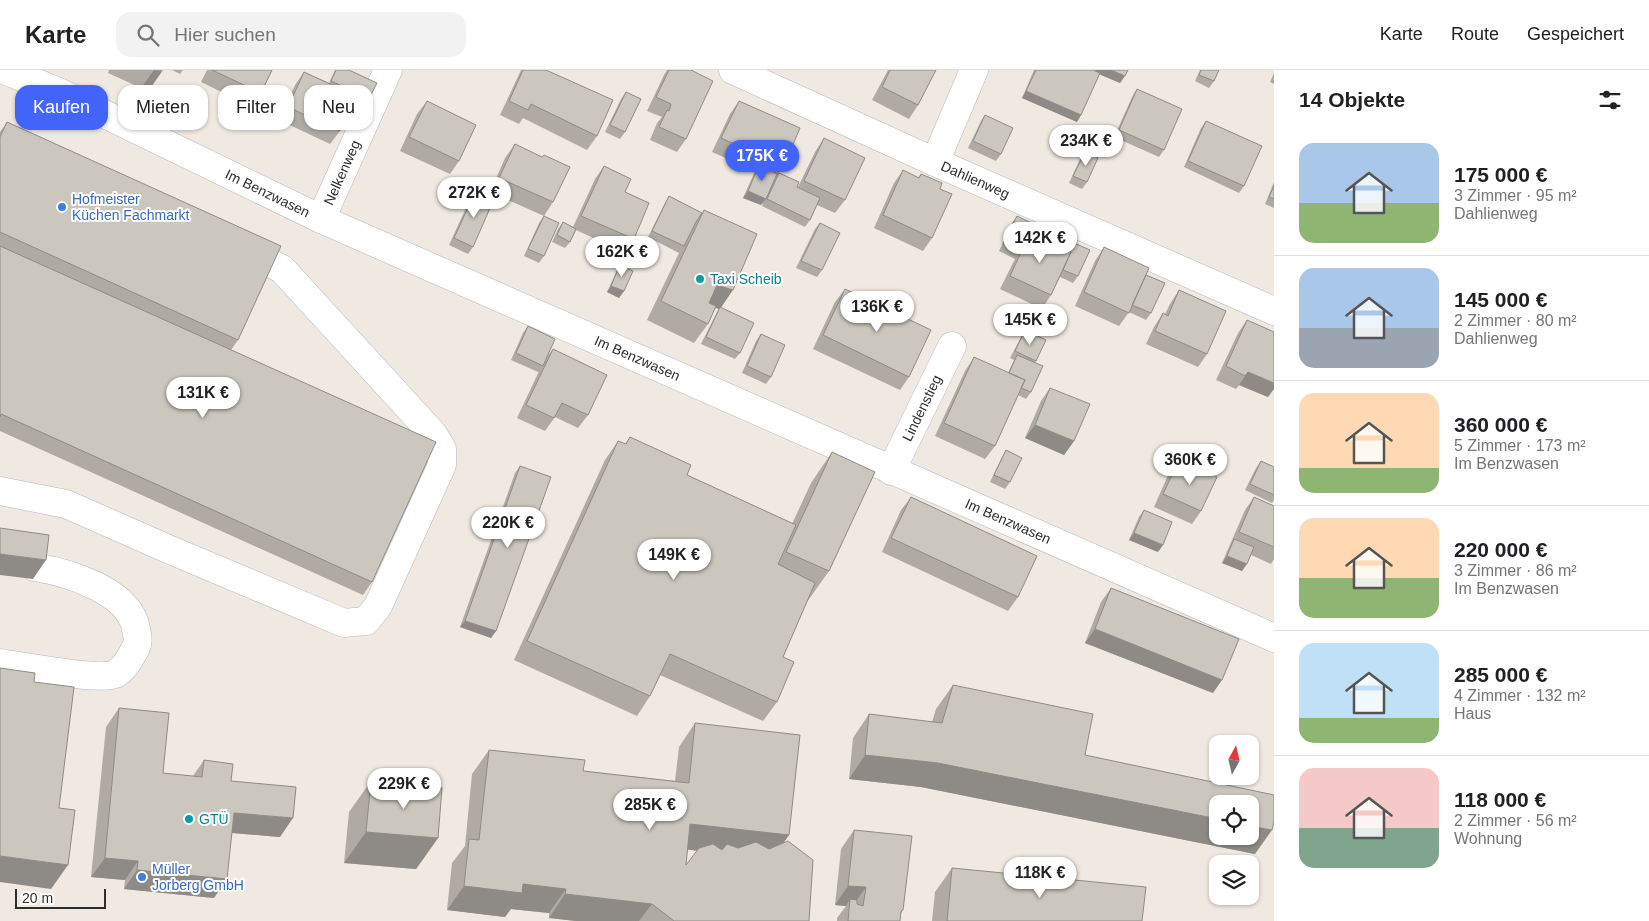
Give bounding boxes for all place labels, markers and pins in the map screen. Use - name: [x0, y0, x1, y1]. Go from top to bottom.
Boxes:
- pin: 234K €: [1045, 124, 1127, 167]
- pin: 175K €: [721, 140, 803, 182]
- pin: 272K €: [433, 176, 515, 219]
- place label: Hofmeister Küchen Fachmarkt: [72, 191, 190, 223]
- marker: Hofmeister Küchen Fachmarkt: [56, 201, 68, 213]
- pin: 142K €: [999, 222, 1081, 264]
- pin: 162K €: [581, 236, 663, 278]
- place label: Taxi Scheib: [710, 271, 782, 287]
- marker: Taxi Scheib: [694, 273, 706, 285]
- pin: 136K €: [836, 290, 918, 333]
- pin: 145K €: [989, 304, 1071, 346]
- pin: 131K €: [162, 376, 244, 419]
- pin: 360K €: [1149, 444, 1231, 486]
- pin: 220K €: [467, 506, 549, 549]
- pin: 149K €: [633, 538, 715, 581]
- pin: 229K €: [363, 768, 445, 810]
- pin: 285K €: [609, 788, 691, 831]
- place label: GTÜ: [199, 810, 229, 827]
- marker: GTÜ: [183, 813, 195, 825]
- pin: 118K €: [999, 856, 1081, 899]
- place label: Müller Jorberg GmbH: [152, 861, 244, 893]
- marker: Müller Jorberg GmbH: [136, 871, 148, 883]

